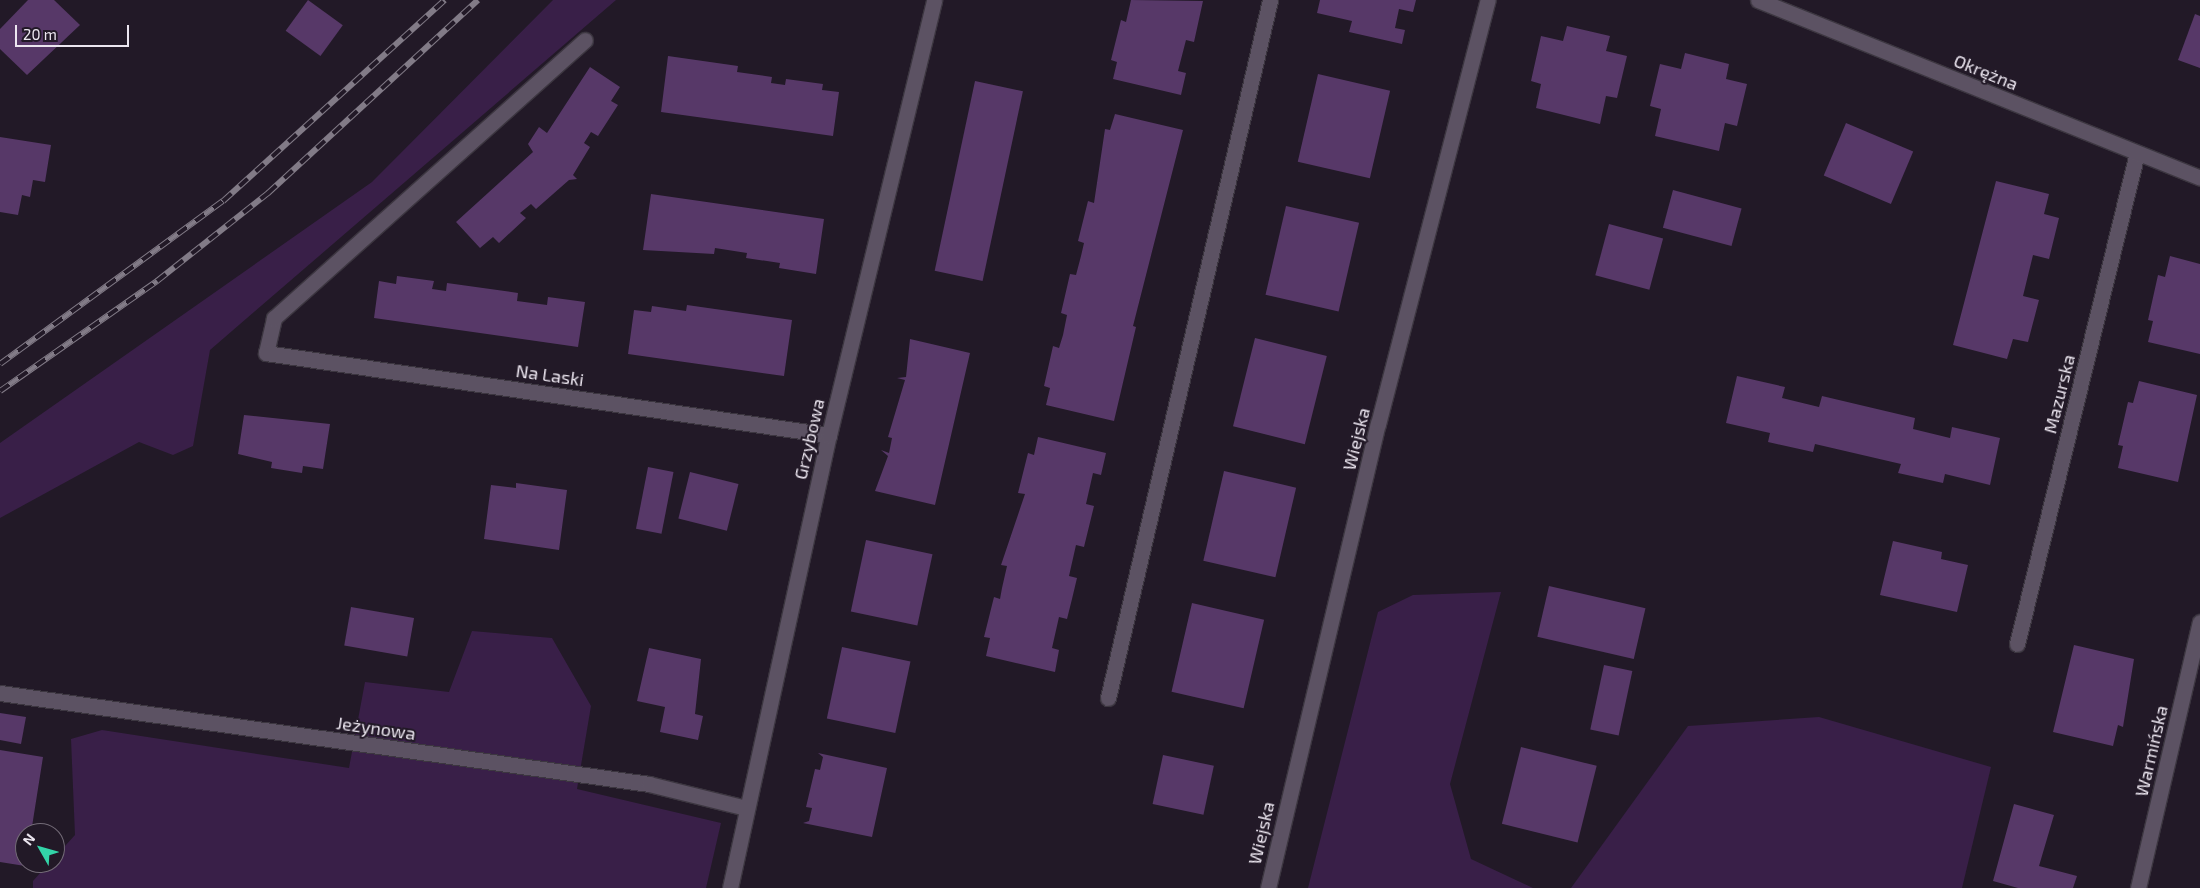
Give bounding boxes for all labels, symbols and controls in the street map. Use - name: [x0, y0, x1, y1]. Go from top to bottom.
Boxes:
- scale bar: [18, 15, 131, 47]
- text: 20 m: [23, 25, 57, 43]
- street label: Okrężna: [1951, 49, 2021, 95]
- street label: Mazurska: [2039, 352, 2079, 436]
- street label: Na Laski: [515, 360, 585, 390]
- street label: Grzybowa: [789, 396, 829, 482]
- street label: Wiejska: [1338, 405, 1374, 473]
- street label: Warmińska: [2130, 703, 2172, 799]
- street label: Jeżynowa: [335, 712, 417, 744]
- street label: Wiejska: [1243, 799, 1279, 867]
- north arrow: [15, 823, 65, 873]
- text: N: [19, 830, 38, 848]

